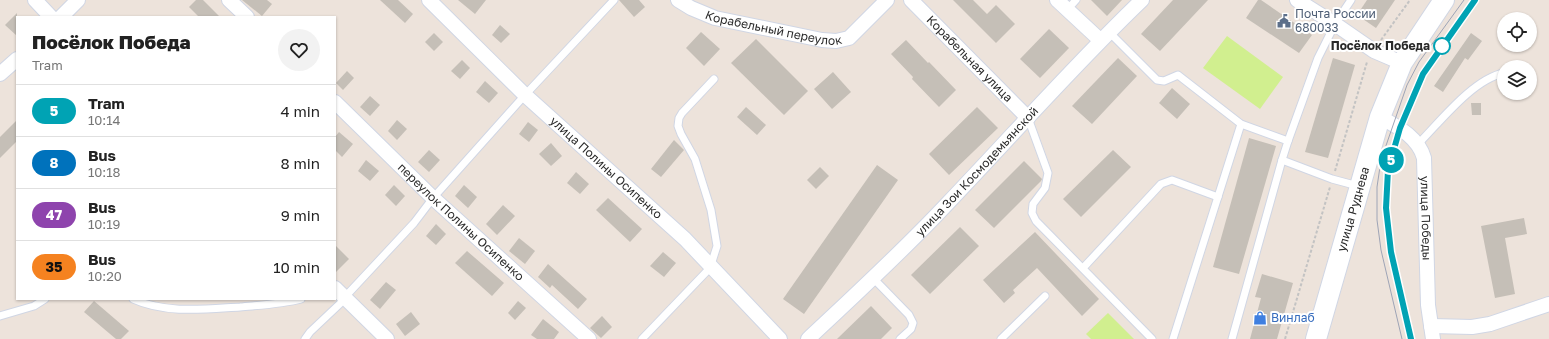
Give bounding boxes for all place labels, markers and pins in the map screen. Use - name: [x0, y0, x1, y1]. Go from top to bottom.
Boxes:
- place label: Почта России 680033: [1295, 6, 1376, 35]
- public building icon: Почта России 680033: [1276, 13, 1292, 29]
- marker: Посёлок Победа: [1433, 37, 1451, 55]
- place label: Посёлок Победа: [1331, 38, 1430, 53]
- shop icon: Винлаб: [1252, 310, 1268, 326]
- place label: Винлаб: [1271, 310, 1315, 325]

